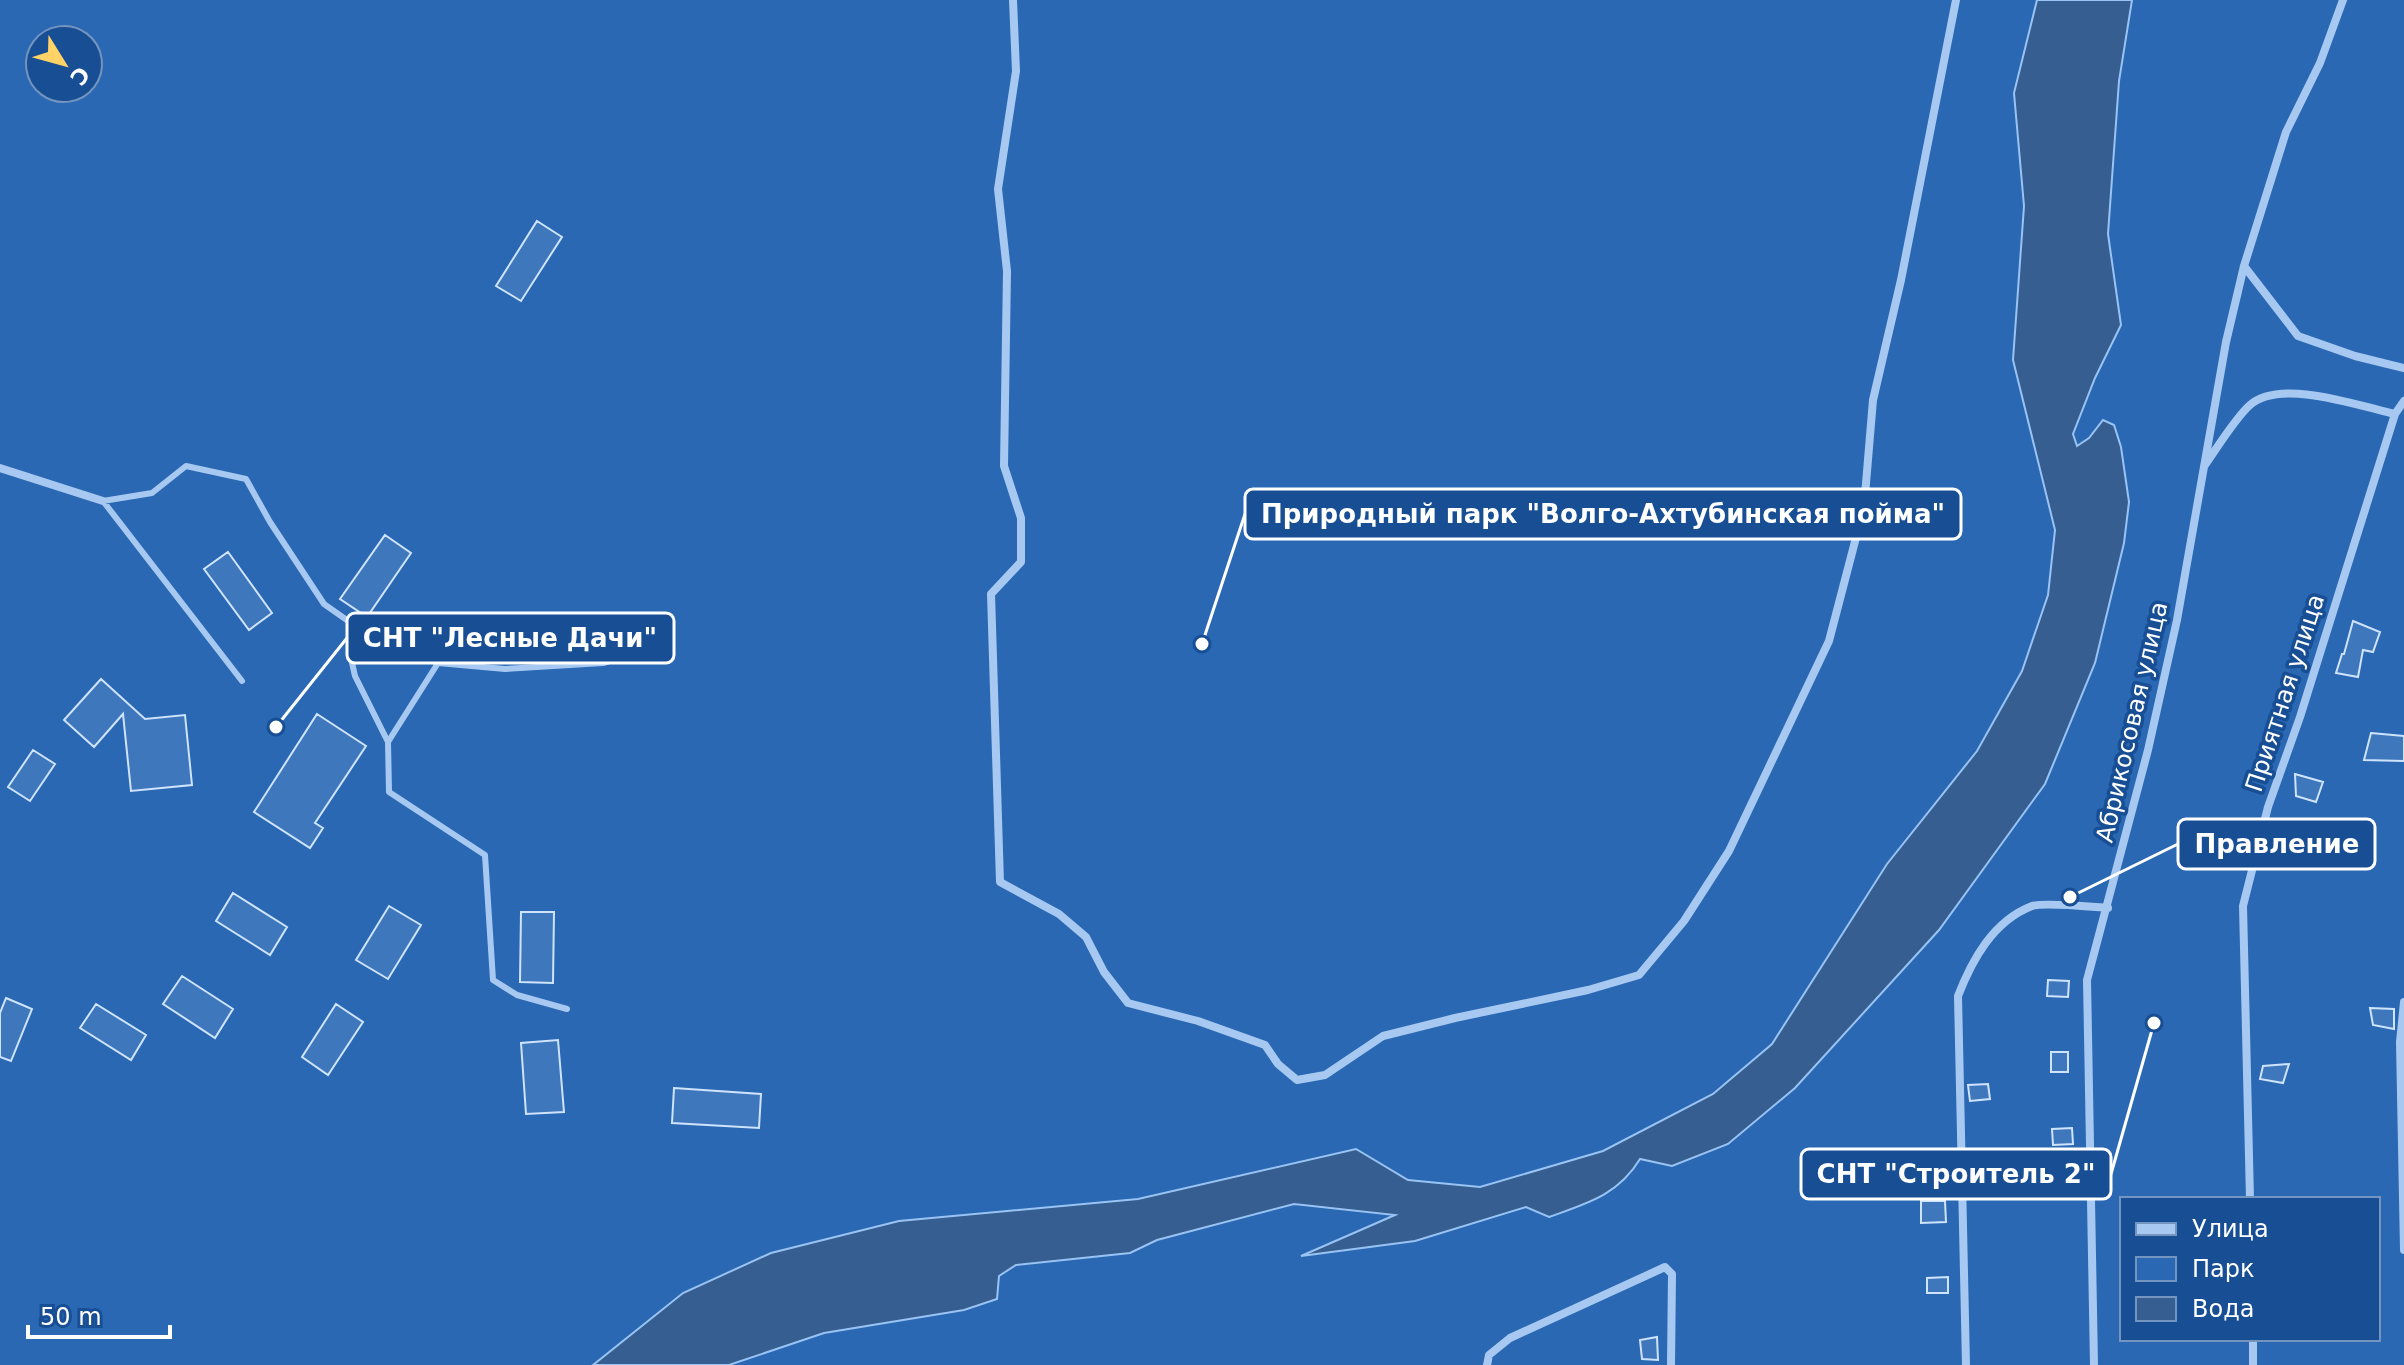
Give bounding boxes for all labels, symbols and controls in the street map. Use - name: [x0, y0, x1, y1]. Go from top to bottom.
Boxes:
- north arrow: [24, 24, 104, 104]
- text: С: [65, 62, 94, 90]
- callout: Природный парк "Волго-Ахтубинская пойма": [1245, 489, 1961, 539]
- text: Природный парк "Волго-Ахтубинская пойма": [1261, 499, 1945, 529]
- street label: Приятная улица: [2240, 591, 2330, 795]
- street label: Абрикосовая улица: [2091, 599, 2173, 845]
- callout: СНТ "Лесные Дачи": [347, 613, 674, 663]
- text: СНТ "Лесные Дачи": [363, 623, 657, 653]
- callout: Правление: [2178, 819, 2375, 869]
- text: Правление: [2195, 829, 2359, 859]
- callout: СНТ "Строитель 2": [1801, 1149, 2111, 1199]
- text: СНТ "Строитель 2": [1817, 1159, 2095, 1189]
- legend: [2120, 1197, 2380, 1341]
- text: Улица: [2192, 1215, 2269, 1243]
- text: Парк: [2192, 1255, 2254, 1283]
- scale bar: [28, 1289, 170, 1339]
- text: Вода: [2192, 1295, 2254, 1323]
- text: 50 m: [40, 1303, 102, 1331]

